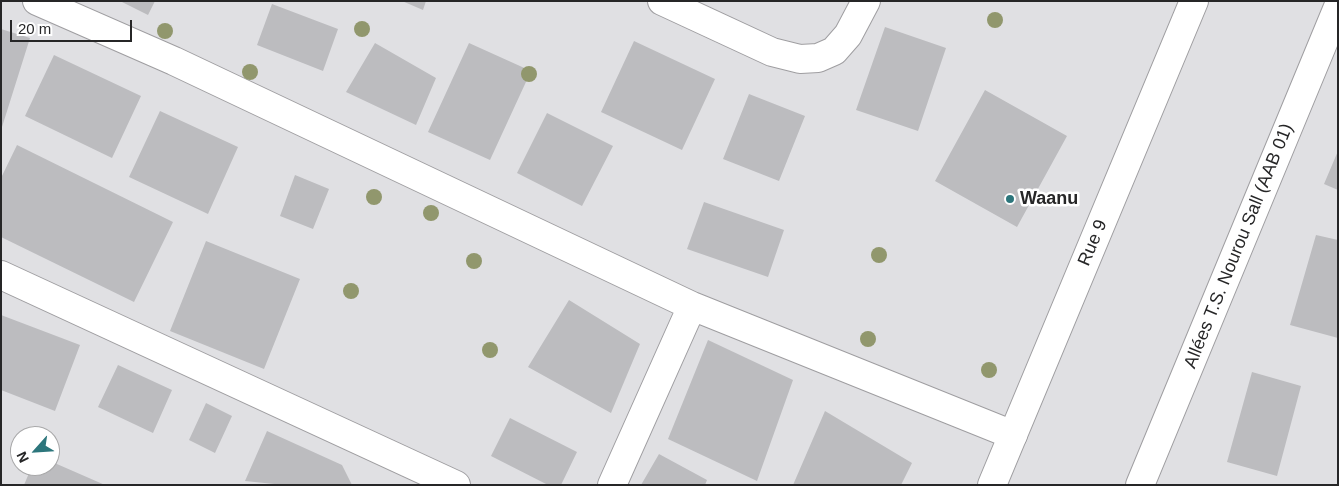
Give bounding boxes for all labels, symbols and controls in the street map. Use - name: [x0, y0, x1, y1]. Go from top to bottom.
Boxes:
- scale bar: [12, 10, 135, 42]
- text: 20 m: [18, 20, 51, 37]
- street label: Allées T.S. Nourou Sall (AAB 01): [1180, 120, 1298, 372]
- place label: Waanu: [1020, 188, 1078, 210]
- marker: Waanu: [1004, 193, 1016, 205]
- street label: Rue 9: [1074, 217, 1112, 269]
- north arrow: [10, 426, 60, 476]
- text: N: [13, 449, 32, 465]

